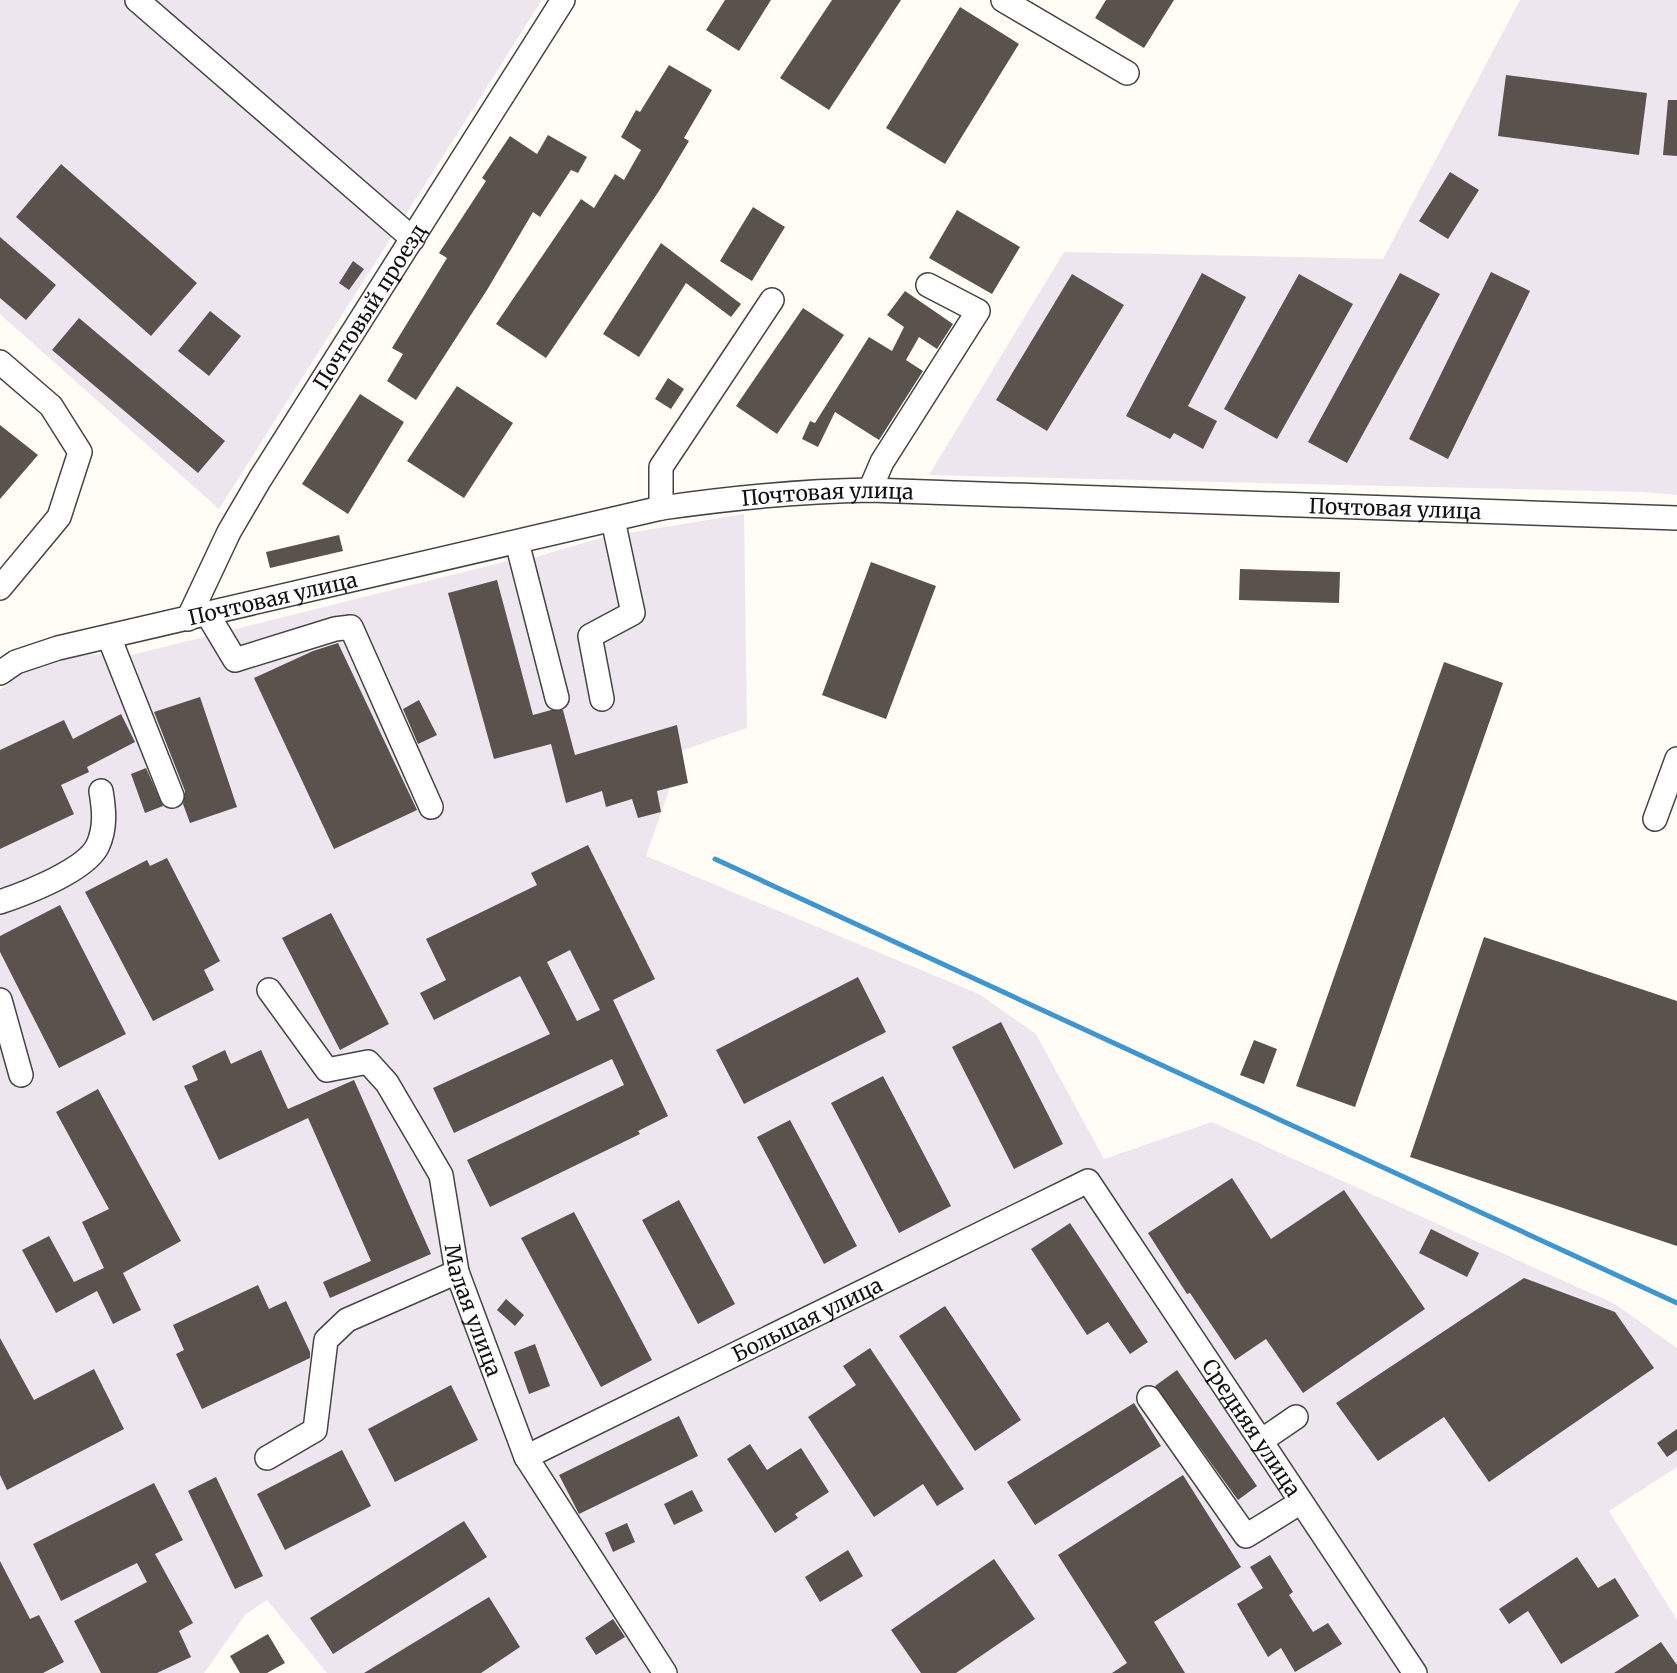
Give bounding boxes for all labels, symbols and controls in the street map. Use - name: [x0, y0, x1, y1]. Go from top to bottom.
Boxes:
- street label: Почтовый проезд: [307, 218, 432, 394]
- street label: Почтовая улица: [740, 476, 914, 511]
- street label: Почтовая улица: [1308, 492, 1482, 525]
- street label: Почтовая улица: [185, 566, 360, 631]
- street label: Малая улица: [439, 1242, 508, 1380]
- street label: Большая улица: [727, 1271, 887, 1367]
- street label: Средняя улица: [1196, 1353, 1307, 1501]

